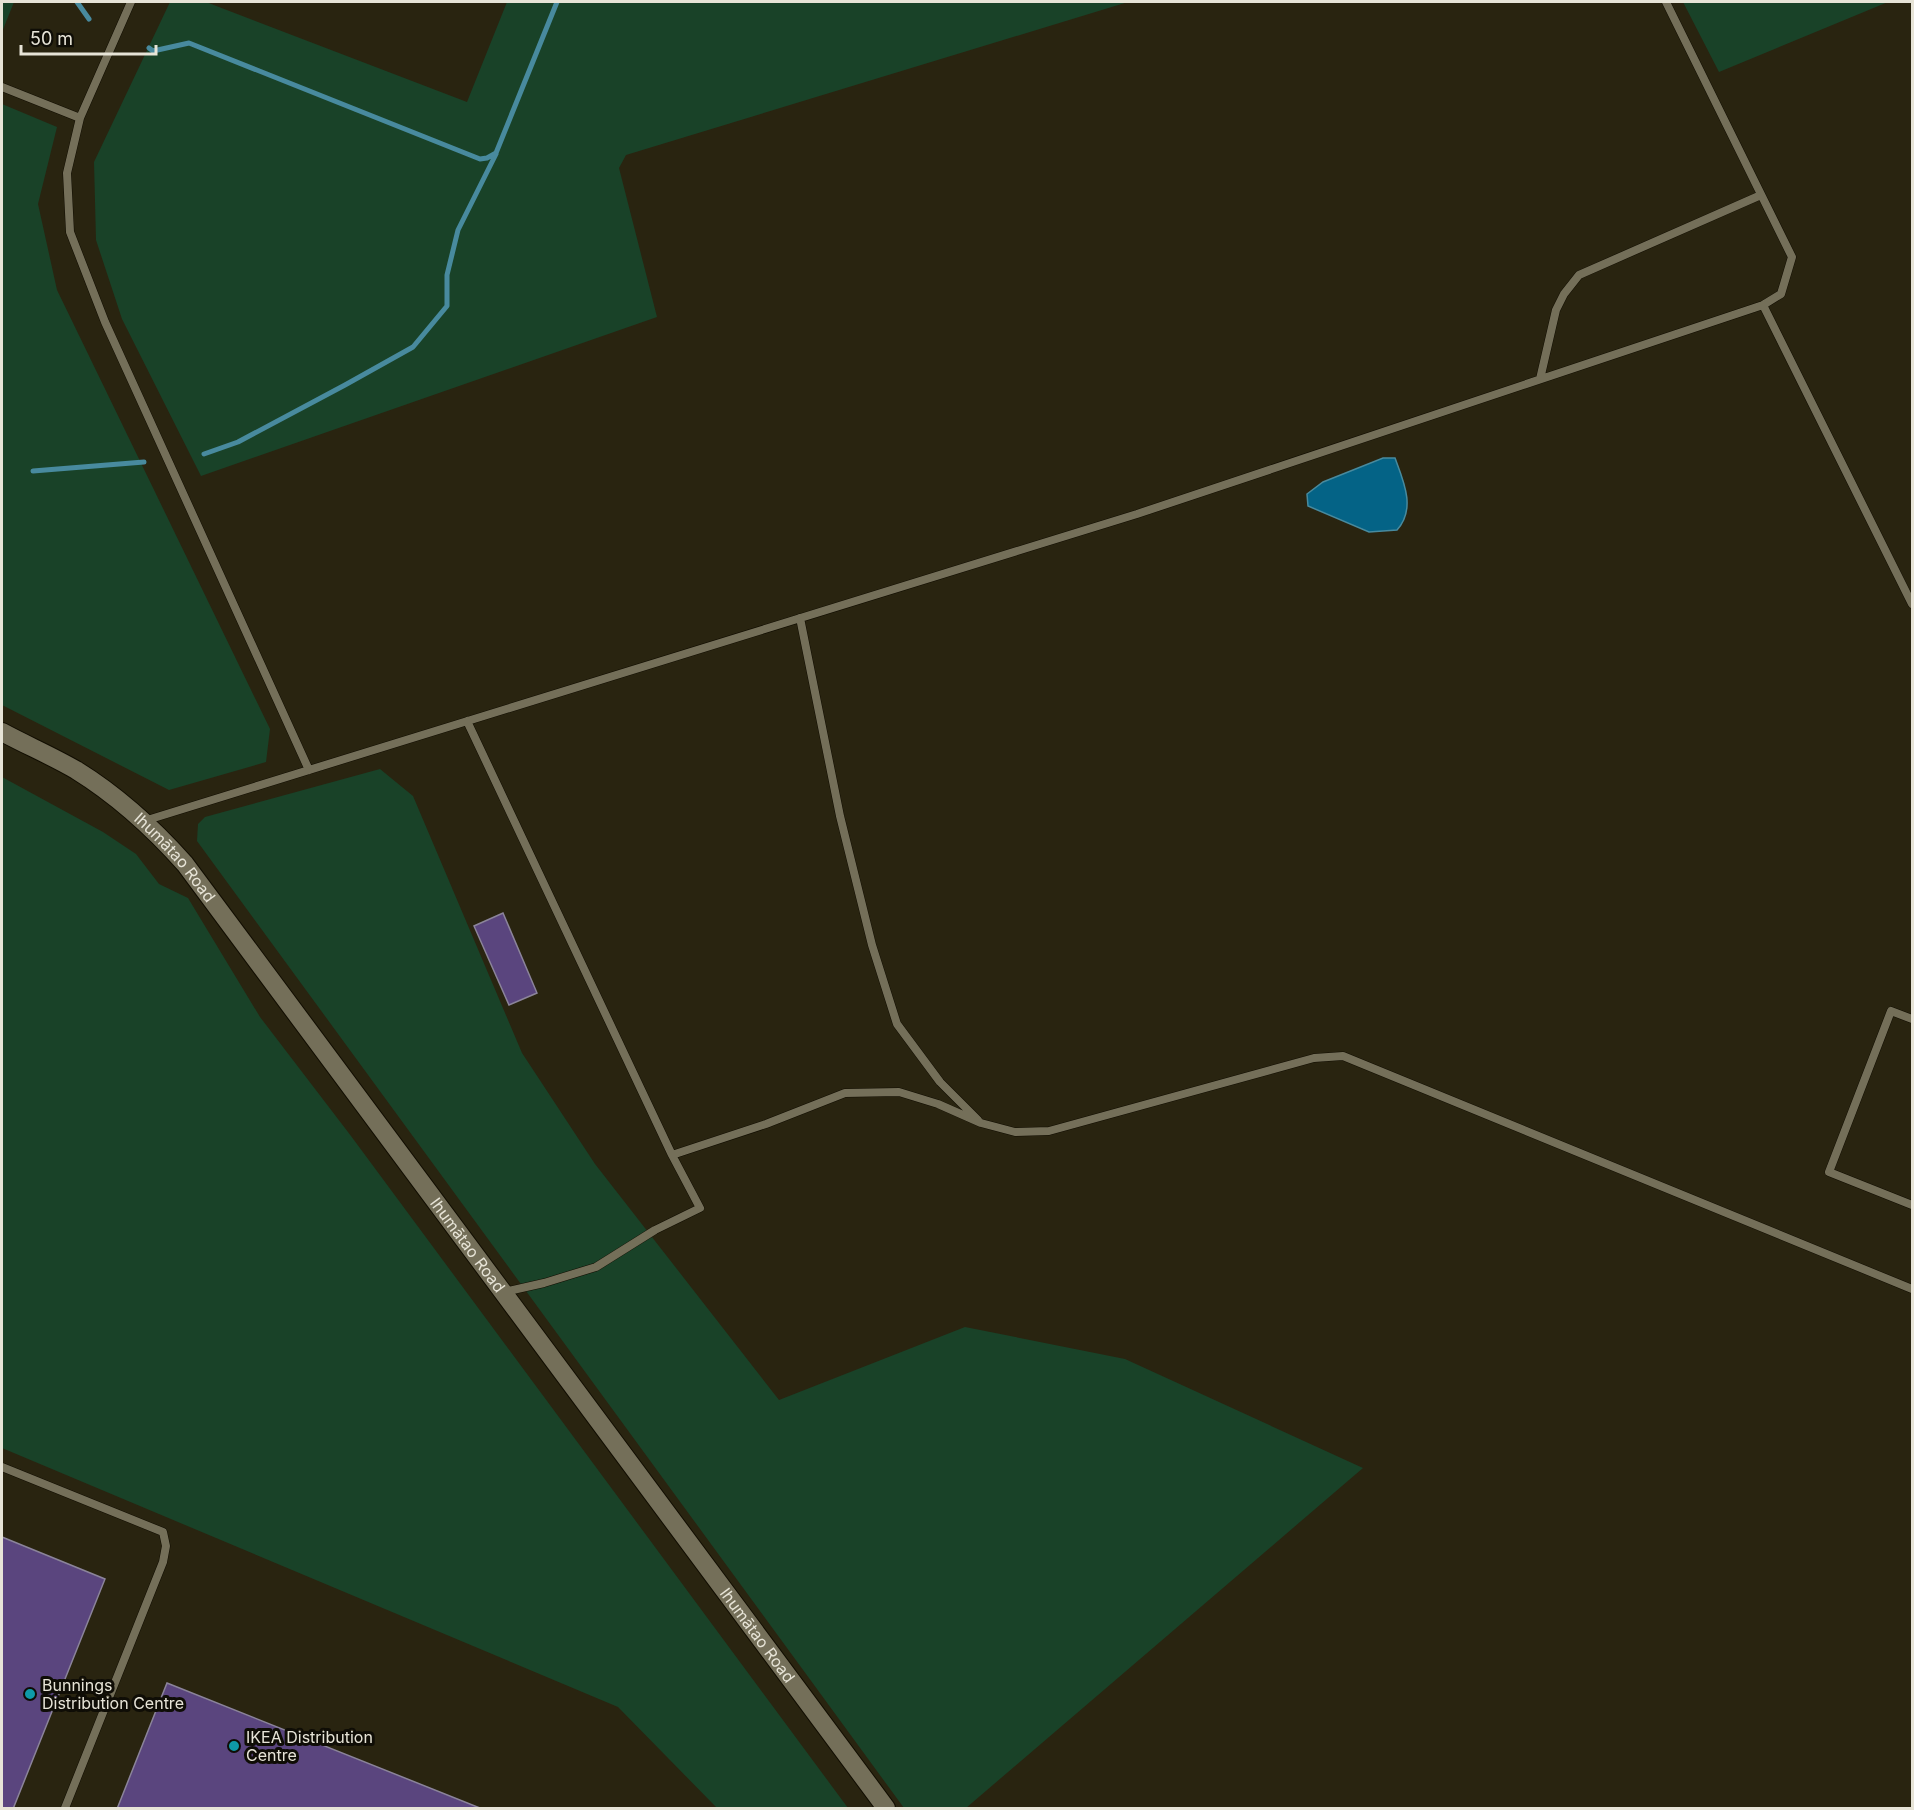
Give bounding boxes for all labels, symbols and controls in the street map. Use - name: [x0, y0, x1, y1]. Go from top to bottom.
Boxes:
- scale bar: [21, 18, 156, 56]
- text: 50 m: [30, 28, 73, 49]
- street label: Ihumātao Road: [130, 808, 220, 906]
- street label: Ihumātao Road: [426, 1193, 510, 1296]
- street label: Ihumātao Road: [716, 1584, 799, 1686]
- place label: Bunnings Distribution Centre: [42, 1675, 184, 1713]
- marker: Bunnings Distribution Centre: [23, 1687, 37, 1701]
- place label: IKEA Distribution Centre: [246, 1727, 373, 1765]
- marker: IKEA Distribution Centre: [227, 1739, 241, 1753]

